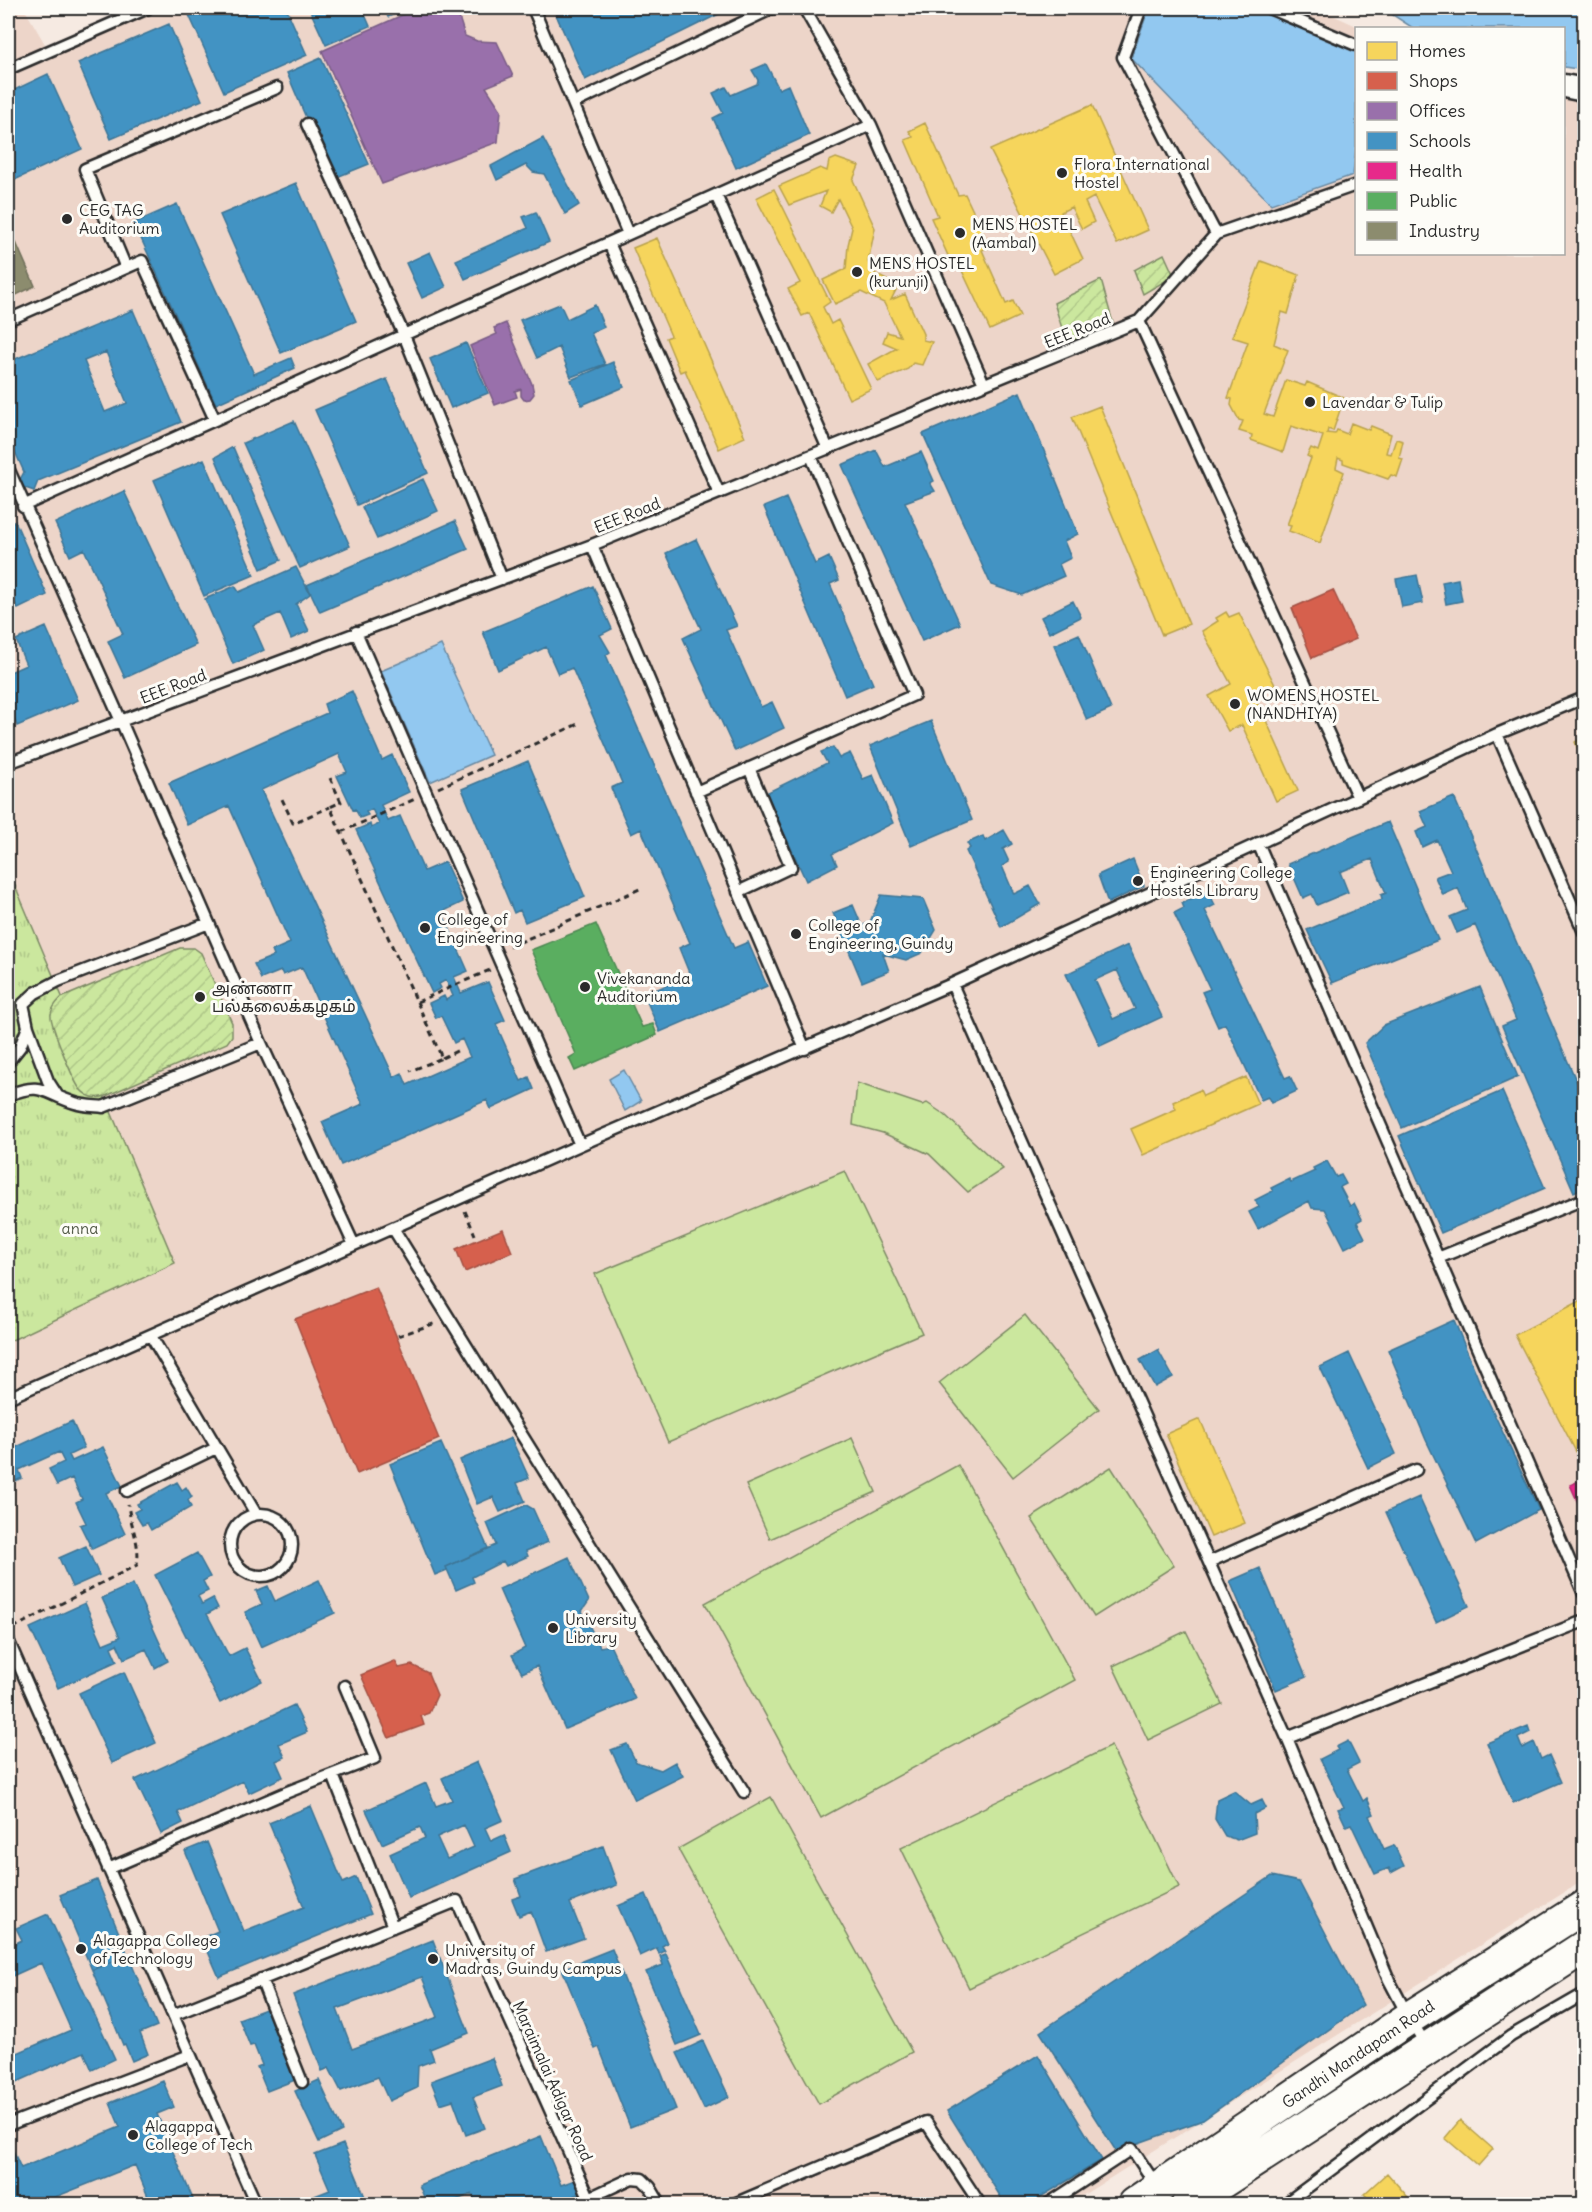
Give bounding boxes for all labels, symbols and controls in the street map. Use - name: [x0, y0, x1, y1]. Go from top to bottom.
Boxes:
- legend: [1355, 27, 1565, 255]
- text: Homes: [1409, 39, 1466, 62]
- text: Shops: [1409, 69, 1458, 92]
- text: Offices: [1409, 99, 1465, 122]
- text: Schools: [1409, 129, 1471, 152]
- place label: Flora International Hostel: [1074, 154, 1210, 192]
- text: Health: [1409, 159, 1462, 182]
- marker: Flora International Hostel: [1055, 166, 1069, 180]
- text: Public: [1409, 189, 1458, 212]
- place label: CEG TAG Auditorium: [79, 200, 159, 238]
- marker: CEG TAG Auditorium: [60, 212, 74, 226]
- place label: MENS HOSTEL (Aambal): [972, 214, 1078, 252]
- text: Industry: [1409, 219, 1480, 242]
- marker: MENS HOSTEL (Aambal): [953, 226, 967, 240]
- place label: MENS HOSTEL (kurunji): [869, 253, 975, 291]
- marker: MENS HOSTEL (kurunji): [850, 265, 864, 279]
- street label: EEE Road: [1041, 308, 1113, 352]
- place label: Lavendar & Tulip: [1322, 392, 1443, 412]
- marker: Lavendar & Tulip: [1303, 395, 1317, 409]
- street label: EEE Road: [591, 493, 663, 537]
- street label: EEE Road: [137, 664, 209, 708]
- place label: WOMENS HOSTEL (NANDHIYA): [1247, 685, 1380, 723]
- marker: WOMENS HOSTEL (NANDHIYA): [1228, 697, 1242, 711]
- place label: Engineering College Hostels Library: [1150, 862, 1292, 900]
- marker: Engineering College Hostels Library: [1131, 874, 1145, 888]
- place label: College of Engineering: [437, 909, 523, 947]
- place label: College of Engineering, Guindy: [808, 915, 953, 953]
- marker: College of Engineering: [418, 921, 432, 935]
- marker: College of Engineering, Guindy: [789, 927, 803, 941]
- place label: Vivekananda Auditorium: [597, 968, 690, 1006]
- place label: அண்ணா பல்கலைக்கழகம்: [212, 978, 356, 1018]
- marker: Vivekananda Auditorium: [578, 980, 592, 994]
- marker: அண்ணா பல்கலைக்கழகம்: [193, 990, 207, 1004]
- park label: anna: [62, 1218, 98, 1238]
- place label: University Library: [565, 1609, 637, 1647]
- marker: University Library: [546, 1621, 560, 1635]
- place label: Alagappa College of Technology: [93, 1930, 218, 1968]
- place label: University of Madras, Guindy Campus: [445, 1940, 622, 1978]
- marker: Alagappa College of Technology: [74, 1942, 88, 1956]
- marker: University of Madras, Guindy Campus: [426, 1952, 440, 1966]
- street label: Gandhi Mandapam Road: [1278, 1996, 1438, 2112]
- street label: Maraimalai Adigar Road: [509, 1998, 597, 2164]
- place label: Alagappa College of Tech: [145, 2116, 253, 2154]
- marker: Alagappa College of Tech: [126, 2128, 140, 2142]

